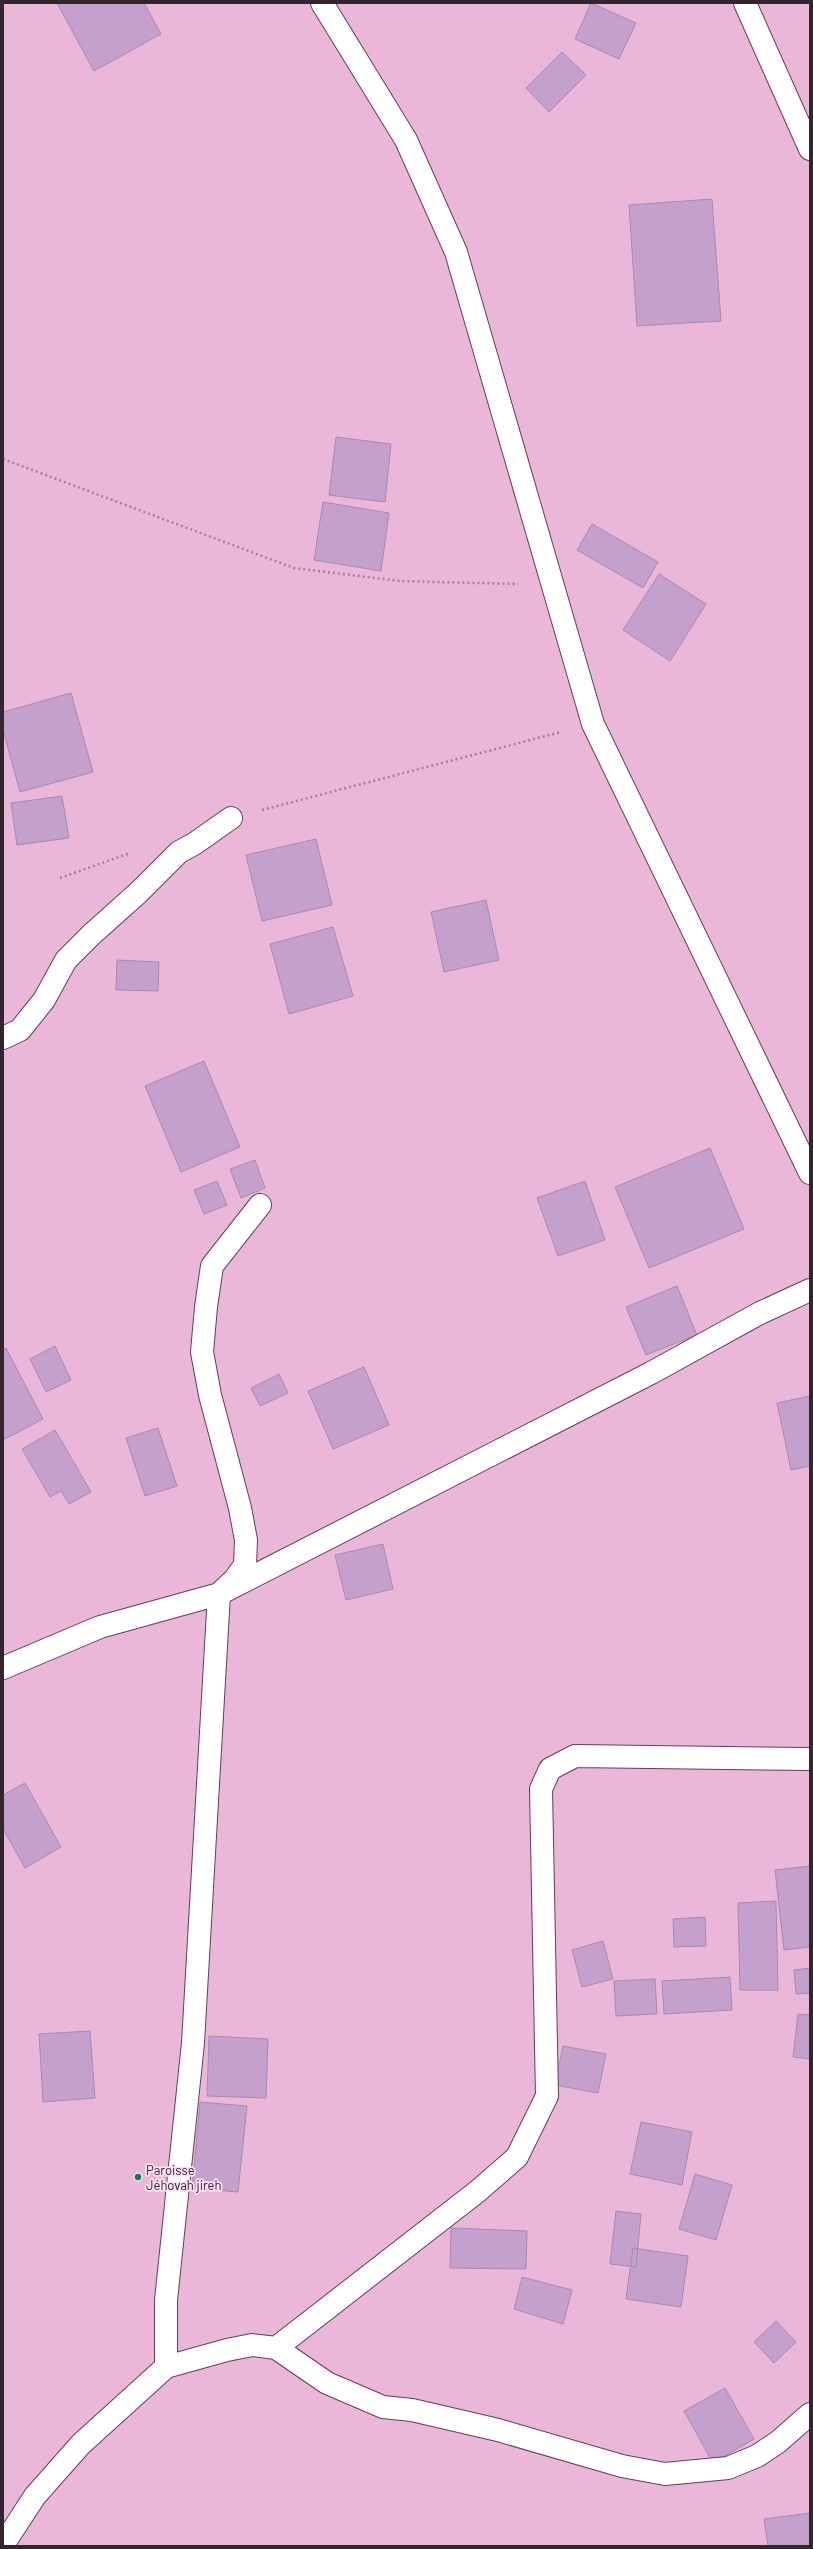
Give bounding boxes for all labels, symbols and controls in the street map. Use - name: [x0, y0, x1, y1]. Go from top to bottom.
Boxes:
- place label: Paroisse Jéhovah jireh: [146, 2162, 222, 2193]
- marker: Paroisse Jéhovah jireh: [133, 2172, 143, 2182]

